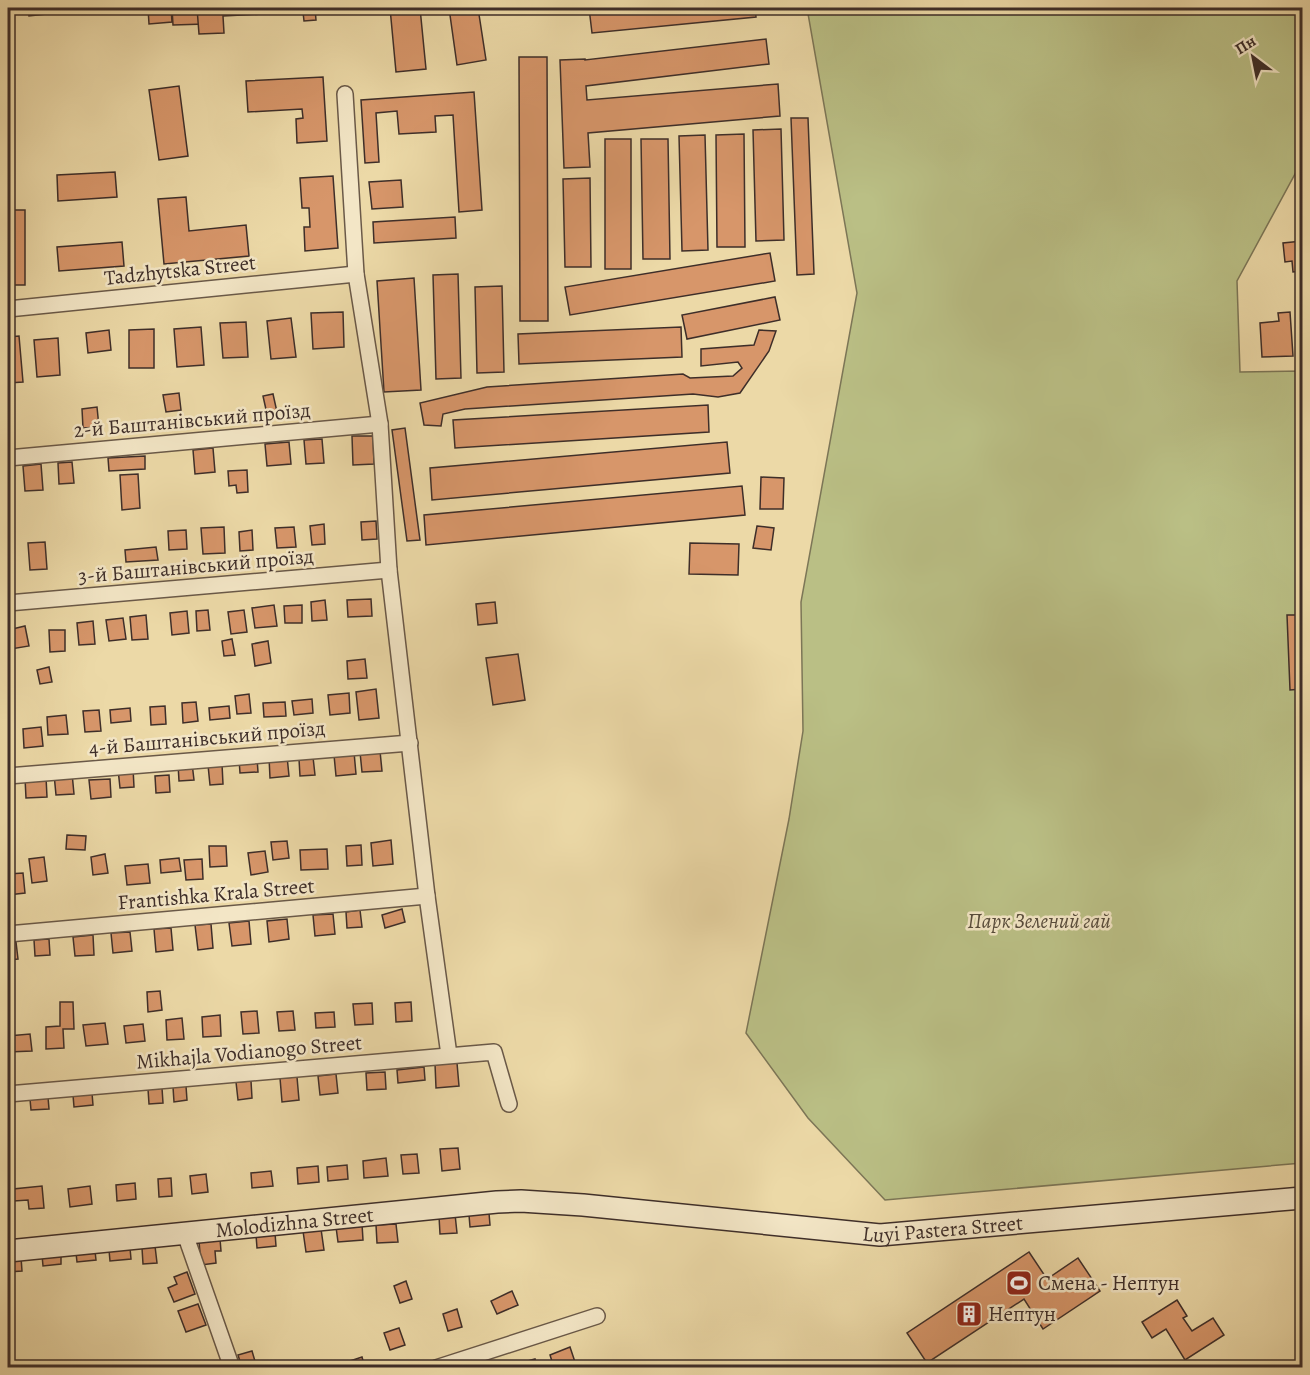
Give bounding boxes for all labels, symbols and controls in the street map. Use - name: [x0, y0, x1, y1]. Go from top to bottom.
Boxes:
- north arrow: [1223, 27, 1283, 87]
- text: Пн: [1231, 30, 1260, 60]
- street label: Tadzhytska Street: [103, 248, 257, 292]
- street label: 2-й Баштанівський проїзд: [72, 396, 312, 444]
- street label: 3-й Баштанівський проїзд: [77, 542, 315, 590]
- street label: 4-й Баштанівський проїзд: [88, 714, 326, 762]
- street label: Frantishka Krala Street: [116, 871, 316, 917]
- park label: Парк Зелений гай: [967, 907, 1111, 935]
- street label: Mikhajla Vodianogo Street: [135, 1028, 363, 1076]
- street label: Molodizhna Street: [214, 1200, 375, 1244]
- street label: Luyi Pastera Street: [861, 1209, 1024, 1249]
- sports icon: Смена - Нептун: [1004, 1268, 1034, 1298]
- place label: Смена - Нептун: [1038, 1269, 1180, 1297]
- building icon: Нептун: [954, 1299, 984, 1329]
- place label: Нептун: [988, 1300, 1056, 1328]

